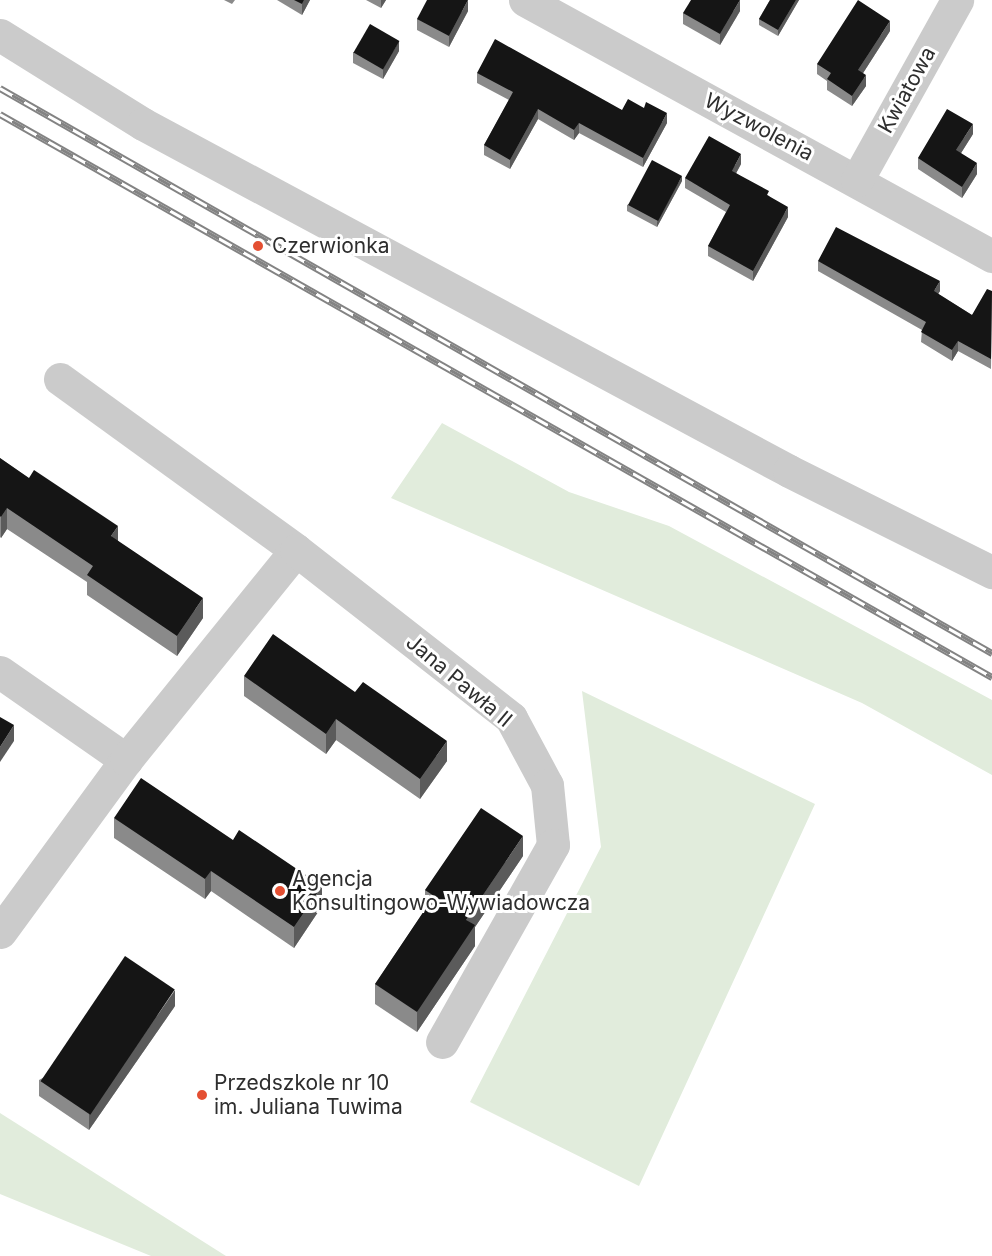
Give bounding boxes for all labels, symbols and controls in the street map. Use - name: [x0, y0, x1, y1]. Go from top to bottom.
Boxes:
- street label: Kwiatowa: [873, 42, 941, 138]
- street label: Wyzwolenia: [700, 88, 818, 166]
- place label: Czerwionka: [272, 233, 390, 259]
- marker: Czerwionka: [249, 237, 267, 255]
- street label: Jana Pawła II: [401, 629, 517, 733]
- place label: Agencja Konsultingowo-Wywiadowcza: [292, 866, 590, 916]
- marker: Agencja Konsultingowo-Wywiadowcza: [273, 884, 287, 898]
- place label: Przedszkole nr 10 im. Juliana Tuwima: [214, 1070, 403, 1120]
- marker: Przedszkole nr 10 im. Juliana Tuwima: [195, 1088, 209, 1102]

